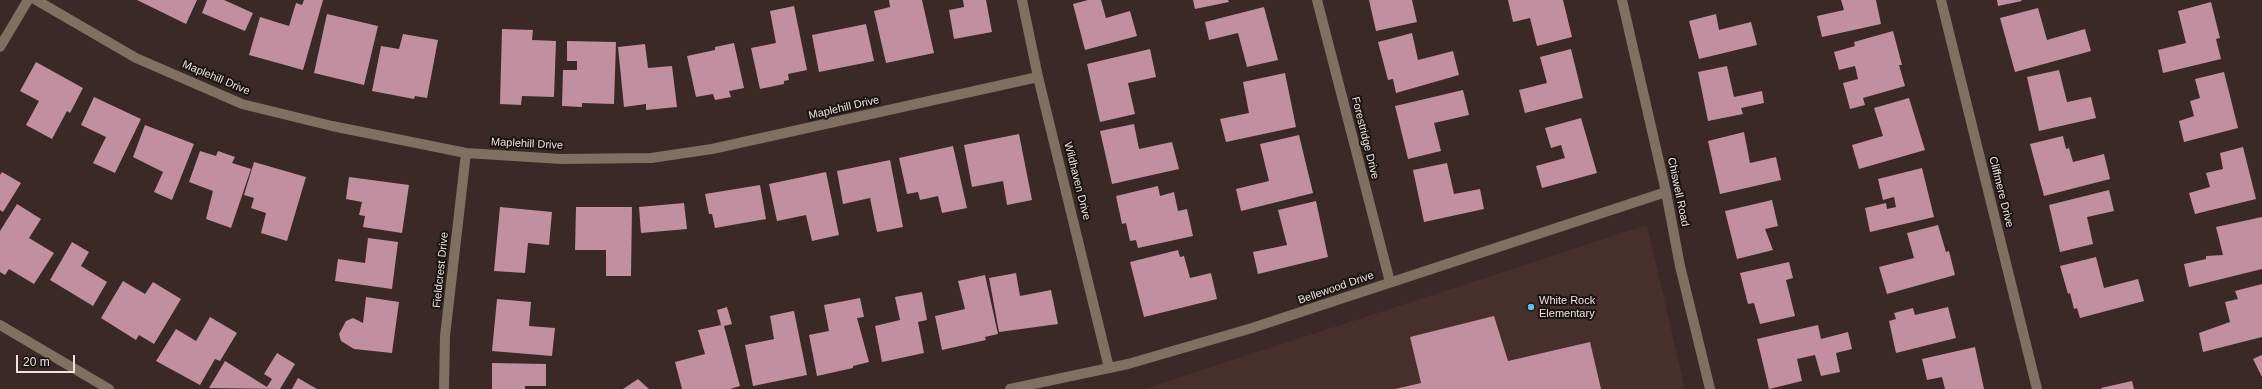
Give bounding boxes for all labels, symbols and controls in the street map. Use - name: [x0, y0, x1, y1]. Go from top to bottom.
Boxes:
- street label: Maplehill Drive: [180, 58, 252, 98]
- street label: Maplehill Drive: [807, 93, 881, 123]
- street label: Forestridge Drive: [1348, 95, 1382, 181]
- street label: Maplehill Drive: [491, 136, 563, 152]
- street label: Wildhaven Drive: [1061, 141, 1093, 221]
- street label: Cliffmere Drive: [1986, 155, 2016, 229]
- street label: Chiswell Road: [1664, 156, 1692, 228]
- street label: Fieldcrest Drive: [430, 231, 452, 309]
- street label: Bellewood Drive: [1296, 269, 1376, 307]
- place label: White Rock Elementary: [1539, 294, 1595, 320]
- marker: White Rock Elementary: [1526, 302, 1536, 312]
- scale bar: [18, 347, 77, 373]
- text: 20 m: [23, 355, 50, 369]

